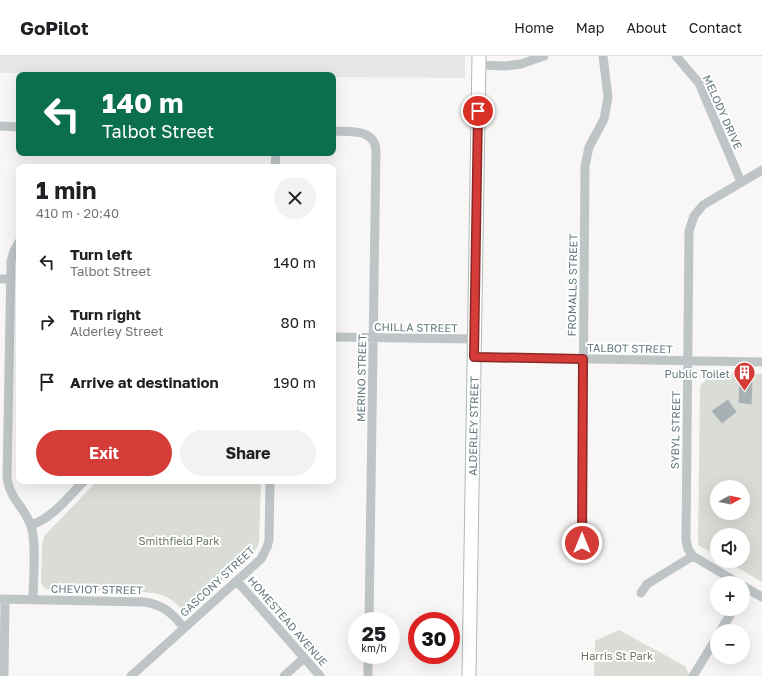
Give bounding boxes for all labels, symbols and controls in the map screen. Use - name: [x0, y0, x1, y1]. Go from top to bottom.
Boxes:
- text: GoPilot: [20, 16, 88, 39]
- text: Home: [514, 19, 554, 36]
- text: Map: [576, 19, 604, 36]
- text: About: [626, 19, 667, 36]
- text: Contact: [689, 19, 742, 36]
- street label: MELODY DRIVE: [701, 73, 745, 151]
- text: 140 m: [102, 86, 184, 119]
- icon: left: [36, 88, 88, 140]
- pin: [461, 94, 495, 128]
- icon: arrive: [467, 100, 489, 122]
- text: Talbot Street: [102, 120, 214, 142]
- text: 1 min: [36, 175, 96, 204]
- button: close: [274, 177, 316, 219]
- text: 410 m · 20:40: [36, 205, 119, 221]
- street label: FROMALLS STREET: [565, 233, 579, 336]
- text: Turn left: [70, 245, 132, 263]
- icon: left: [36, 251, 58, 273]
- text: 140 m: [273, 253, 316, 271]
- text: Talbot Street: [70, 263, 151, 279]
- text: Turn right: [70, 305, 141, 323]
- icon: right: [36, 311, 58, 333]
- text: 80 m: [281, 313, 316, 331]
- street label: CHILLA STREET: [374, 320, 458, 334]
- text: Alderley Street: [70, 323, 163, 339]
- street label: MERINO STREET: [354, 334, 368, 422]
- street label: TALBOT STREET: [587, 341, 673, 355]
- building icon: Public Toilet: [732, 360, 758, 393]
- place label: Public Toilet: [665, 367, 730, 380]
- icon: arrive: [36, 371, 58, 393]
- text: Arrive at destination: [70, 373, 219, 391]
- text: 190 m: [273, 373, 316, 391]
- street label: ALDERLEY STREET: [466, 376, 480, 476]
- street label: SYBYL STREET: [668, 391, 682, 469]
- button: Exit: [36, 430, 172, 476]
- button: Share: [180, 430, 316, 476]
- north arrow: [710, 480, 750, 520]
- map controls: [710, 480, 750, 664]
- position arrow: [561, 522, 603, 564]
- button: sound: [710, 528, 750, 568]
- park label: Smithfield Park: [139, 534, 219, 547]
- street label: GASCONY STREET: [177, 543, 257, 619]
- street label: HOMESTEAD AVENUE: [246, 574, 331, 669]
- button: +: [710, 576, 750, 616]
- street label: CHEVIOT STREET: [51, 582, 144, 596]
- speed limit sign: 30: [408, 612, 460, 664]
- text: 25: [362, 621, 386, 645]
- button: −: [710, 624, 750, 664]
- text: km/h: [361, 642, 387, 654]
- park label: Harris St Park: [581, 649, 653, 662]

